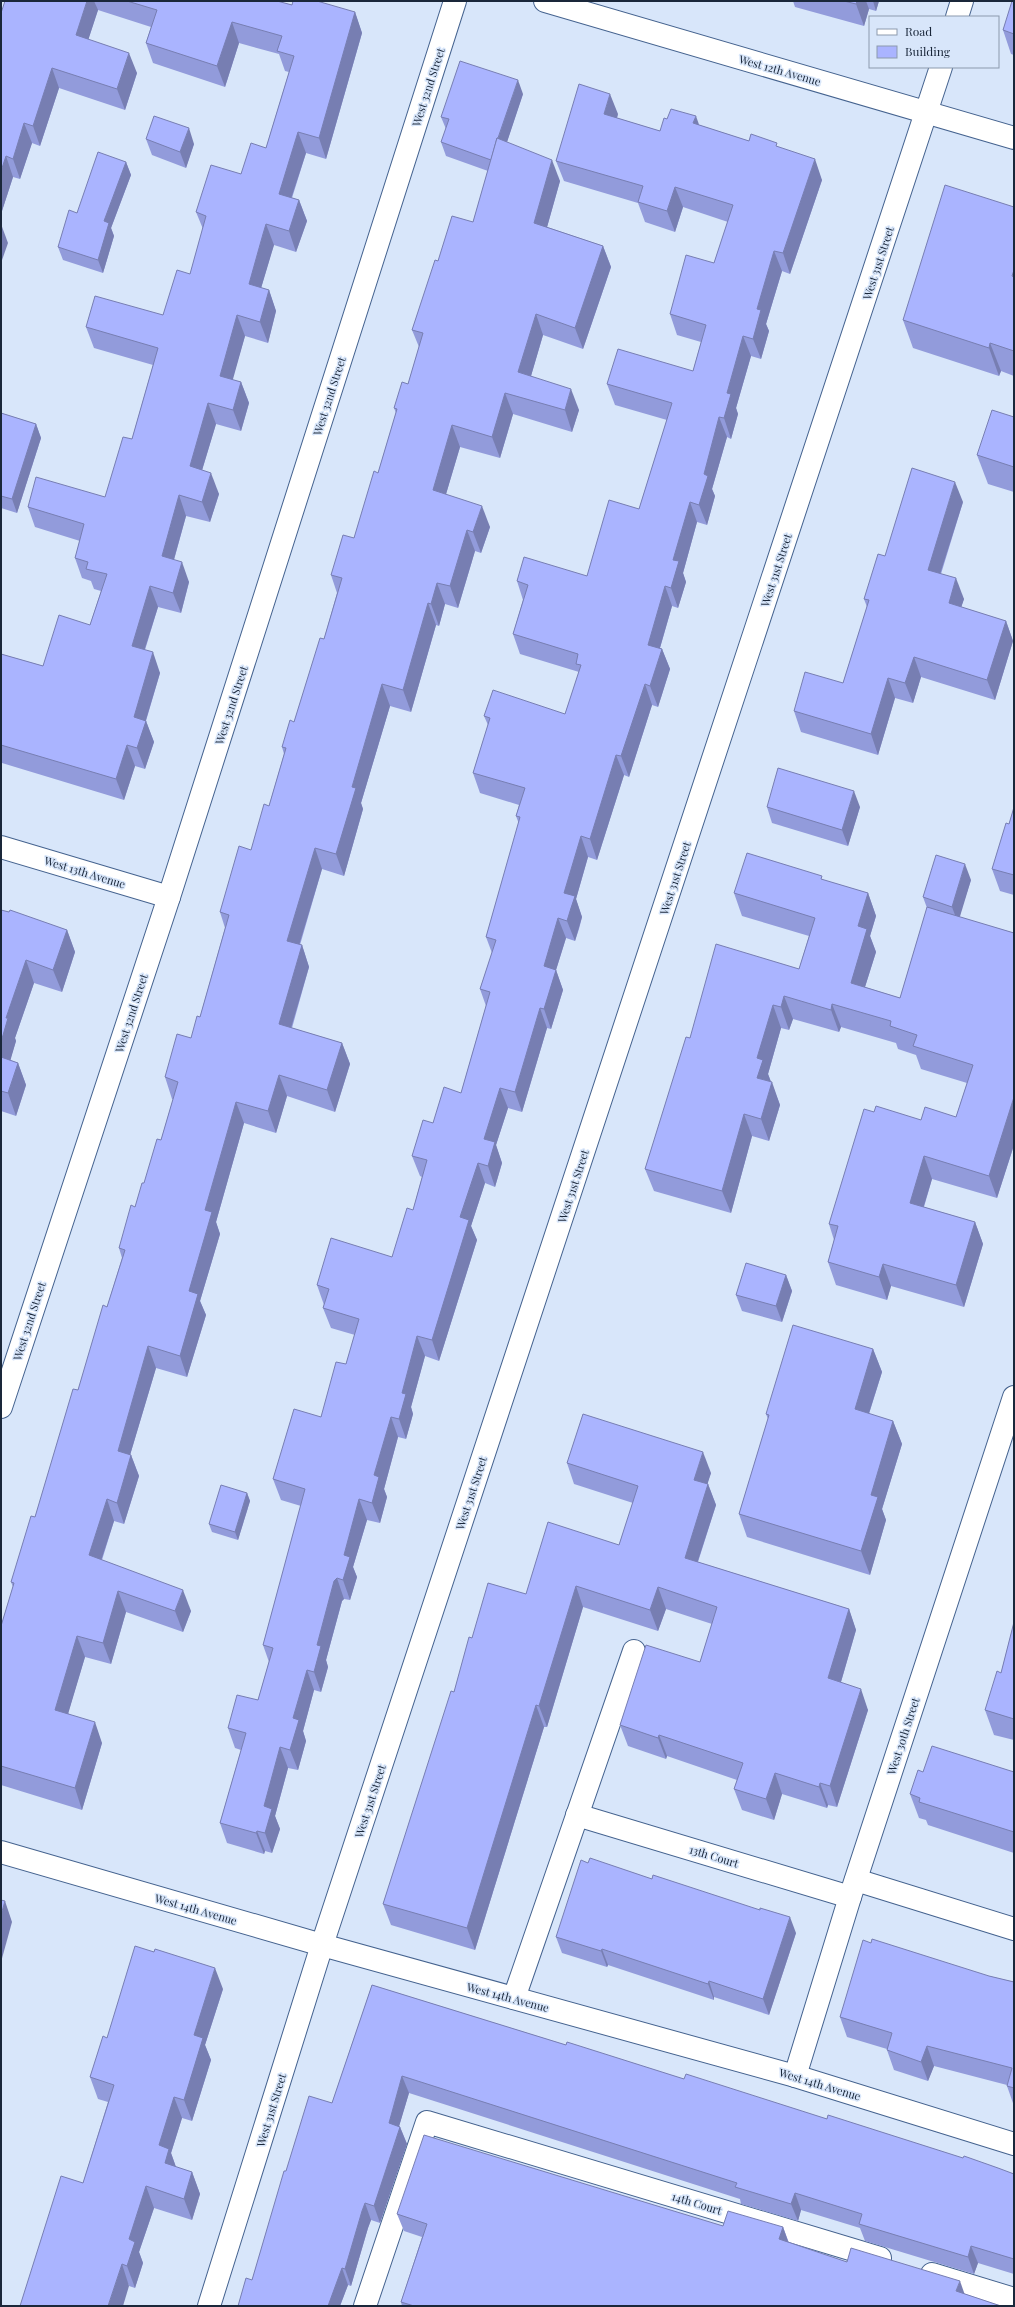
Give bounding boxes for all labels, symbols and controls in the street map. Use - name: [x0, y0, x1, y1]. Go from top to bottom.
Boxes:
- legend: [869, 16, 999, 68]
- text: Road: [905, 23, 932, 39]
- text: Building: [905, 43, 951, 59]
- street label: West 32nd Street: [408, 46, 448, 129]
- street label: West 12th Avenue: [736, 51, 823, 89]
- street label: West 31st Street: [859, 224, 897, 302]
- street label: West 32nd Street: [309, 355, 349, 438]
- street label: West 31st Street: [757, 531, 795, 609]
- street label: West 32nd Street: [211, 664, 251, 747]
- street label: West 31st Street: [656, 839, 694, 917]
- street label: West 13th Avenue: [42, 852, 128, 892]
- street label: West 32nd Street: [111, 972, 151, 1055]
- street label: West 31st Street: [554, 1147, 592, 1225]
- street label: West 32nd Street: [9, 1280, 49, 1363]
- street label: West 31st Street: [452, 1454, 490, 1532]
- street label: West 30th Street: [883, 1695, 923, 1777]
- street label: West 31st Street: [351, 1762, 389, 1840]
- street label: 13th Court: [688, 1841, 741, 1871]
- street label: West 14th Avenue: [152, 1890, 239, 1928]
- street label: West 14th Avenue: [464, 1979, 551, 2015]
- street label: West 14th Avenue: [776, 2064, 863, 2104]
- street label: West 31st Street: [252, 2071, 289, 2150]
- street label: 14th Court: [670, 2188, 724, 2218]

